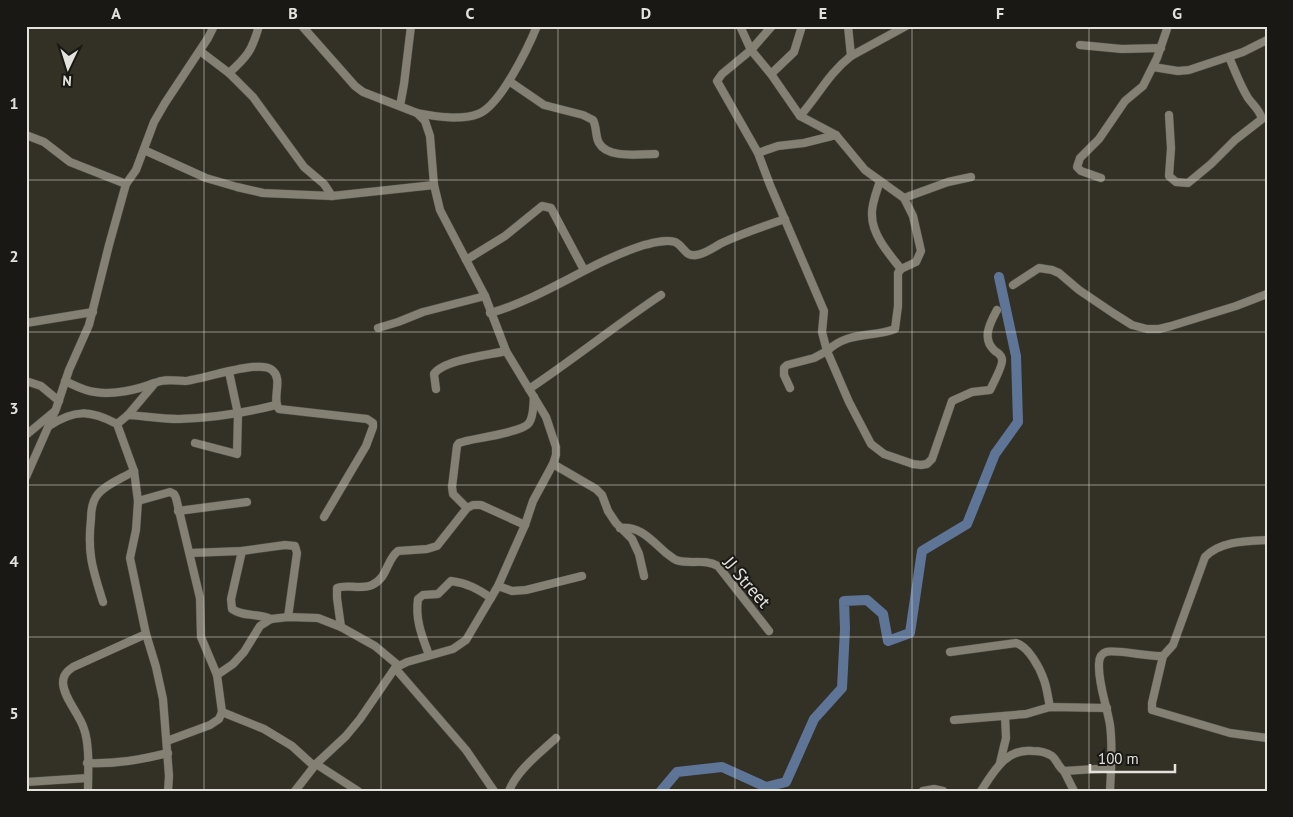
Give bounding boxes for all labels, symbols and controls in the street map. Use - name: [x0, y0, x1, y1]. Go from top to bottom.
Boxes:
- text: A: [111, 3, 121, 23]
- text: B: [288, 3, 298, 23]
- text: C: [466, 3, 475, 23]
- text: D: [641, 3, 651, 23]
- text: E: [819, 3, 827, 23]
- text: F: [996, 3, 1004, 23]
- text: G: [1172, 3, 1182, 23]
- north arrow: [42, 42, 92, 92]
- text: N: [62, 72, 72, 90]
- text: 1: [9, 93, 19, 113]
- text: 2: [9, 246, 19, 266]
- text: 3: [9, 398, 19, 418]
- text: 4: [9, 551, 19, 571]
- street label: JJ Street: [718, 551, 776, 613]
- text: 5: [9, 703, 19, 723]
- scale bar: [1090, 742, 1176, 774]
- text: 100 m: [1098, 749, 1139, 768]

